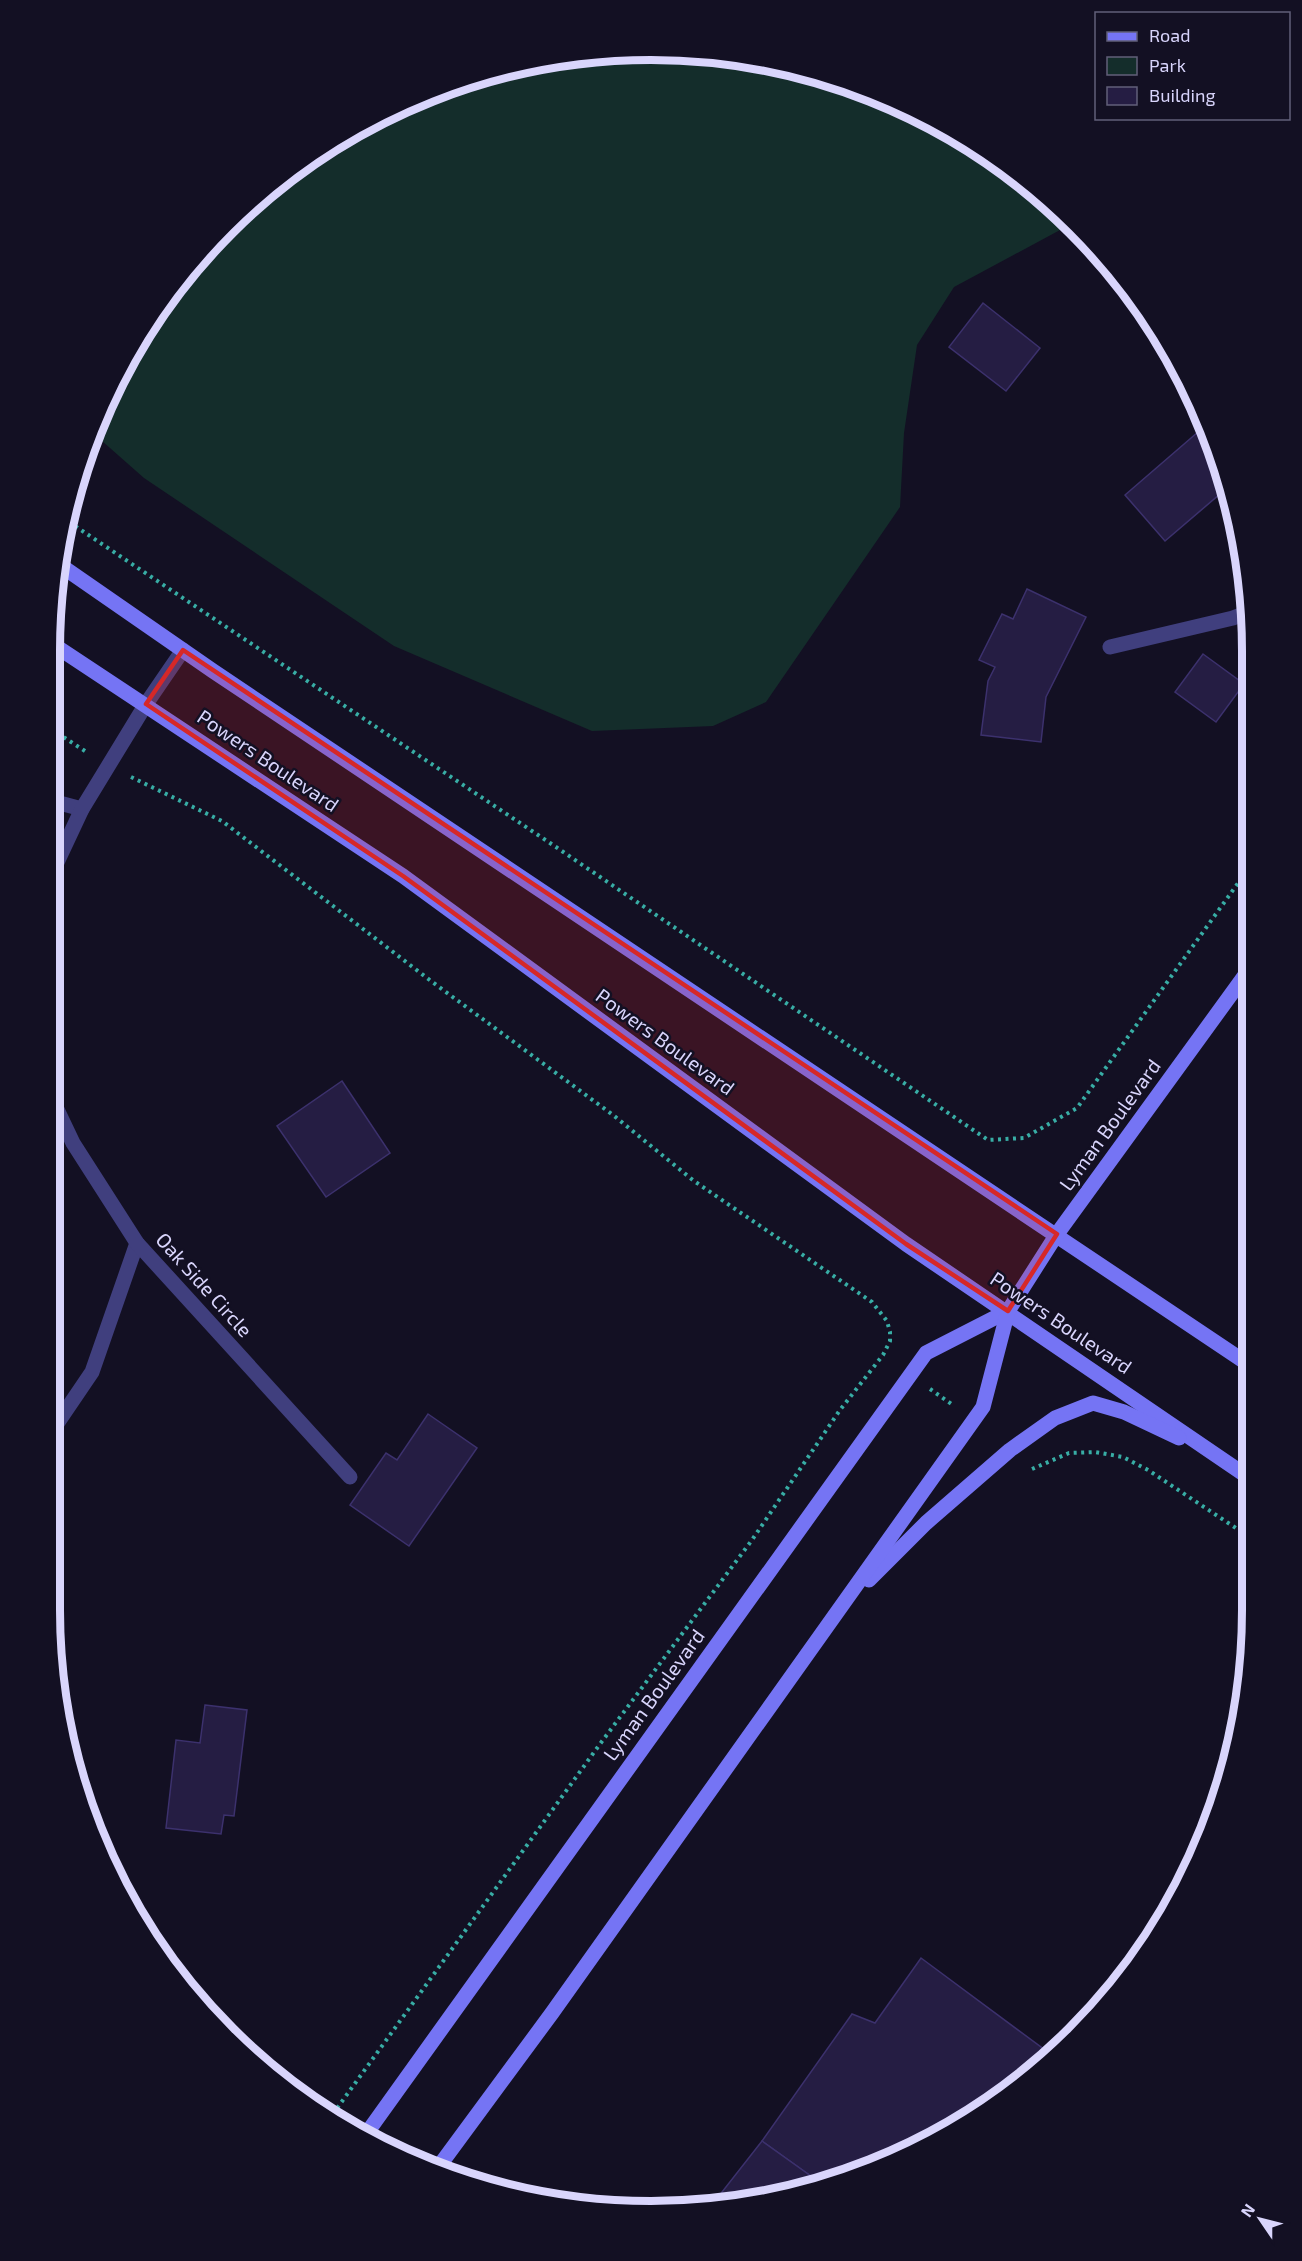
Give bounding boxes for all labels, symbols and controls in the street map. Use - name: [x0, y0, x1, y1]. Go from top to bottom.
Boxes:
- legend: [1095, 12, 1290, 120]
- text: Road: [1149, 24, 1190, 46]
- text: Park: [1149, 54, 1186, 76]
- text: Building: [1149, 84, 1216, 106]
- street label: Powers Boulevard: [193, 704, 344, 816]
- street label: Powers Boulevard: [592, 983, 740, 1099]
- street label: Lyman Boulevard: [1053, 1054, 1165, 1195]
- street label: Oak Side Circle: [152, 1227, 258, 1341]
- street label: Powers Boulevard: [986, 1266, 1137, 1378]
- street label: Lyman Boulevard: [597, 1624, 709, 1765]
- north arrow: [1230, 2189, 1290, 2249]
- text: N: [1236, 2200, 1258, 2220]

